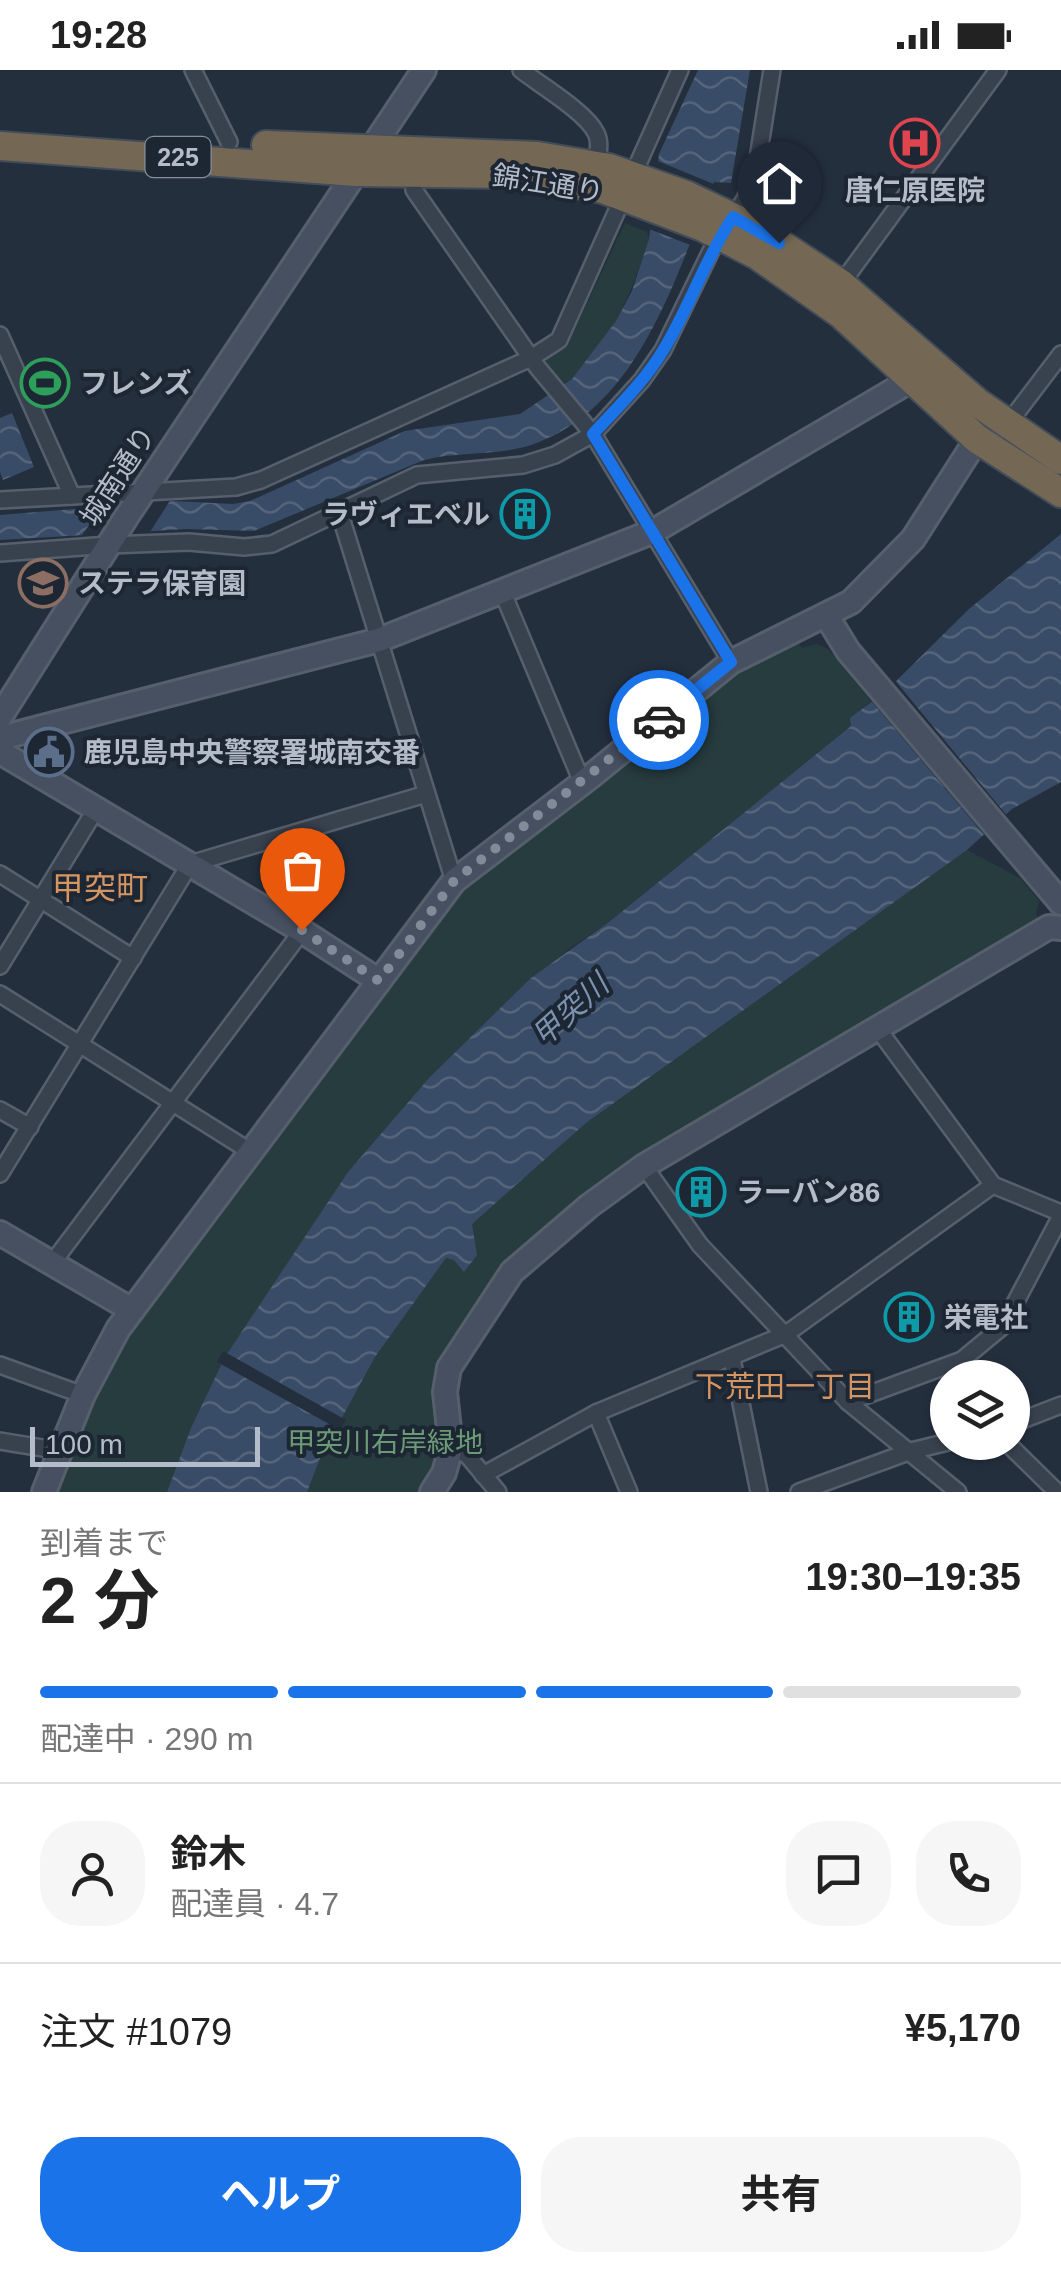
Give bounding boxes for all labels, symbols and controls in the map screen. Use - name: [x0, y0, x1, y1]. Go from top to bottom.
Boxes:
- text: 19:28: [50, 14, 147, 56]
- hospital icon: 唐仁原医院: [889, 117, 941, 169]
- road number: 225: [146, 137, 210, 177]
- pin: [737, 141, 822, 244]
- icon: home: [752, 156, 807, 211]
- street label: 錦江通り: [490, 160, 606, 208]
- place label: 唐仁原医院: [845, 175, 985, 206]
- sports icon: フレンズ: [19, 357, 71, 409]
- place label: フレンズ: [80, 368, 191, 399]
- street label: 城南通り: [74, 421, 162, 531]
- building icon: ラヴィエベル: [499, 488, 551, 540]
- place label: ラヴィエベル: [322, 499, 490, 530]
- school or university icon: ステラ保育園: [17, 557, 69, 609]
- place label: ステラ保育園: [78, 568, 246, 599]
- courier: [609, 670, 709, 770]
- icon: car: [632, 693, 687, 748]
- public building icon: 鹿児島中央警察署城南交番: [23, 726, 75, 778]
- place label: 鹿児島中央警察署城南交番: [84, 737, 420, 768]
- pin: [260, 828, 345, 931]
- icon: bag: [275, 843, 330, 898]
- district label: 甲突町: [52, 870, 148, 906]
- water label: 甲突川: [526, 966, 617, 1052]
- building icon: ラーバン86: [675, 1166, 727, 1218]
- place label: ラーバン86: [736, 1177, 880, 1208]
- building icon: 栄電社: [883, 1291, 935, 1343]
- place label: 栄電社: [944, 1302, 1028, 1333]
- map controls: [930, 1360, 1030, 1460]
- button: layers: [930, 1360, 1030, 1460]
- district label: 下荒田一丁目: [695, 1370, 875, 1403]
- scale bar: [30, 1422, 260, 1466]
- park label: 甲突川右岸緑地: [287, 1427, 483, 1458]
- text: 100 m: [45, 1429, 123, 1460]
- text: 到着まで: [40, 1525, 168, 1561]
- text: 19:30–19:35: [805, 1556, 1021, 1598]
- text: 2 分: [40, 1564, 159, 1637]
- text: 配達中 · 290 m: [40, 1721, 253, 1757]
- button: person: [40, 1821, 145, 1926]
- button: chat: [786, 1821, 891, 1926]
- button: phone: [916, 1821, 1021, 1926]
- text: 鈴木: [170, 1833, 246, 1875]
- text: 配達員 · 4.7: [170, 1886, 339, 1922]
- text: ¥5,170: [905, 2007, 1021, 2049]
- text: 注文 #1079: [40, 2011, 232, 2053]
- button: ヘルプ: [40, 2137, 521, 2252]
- button: 共有: [541, 2137, 1021, 2252]

